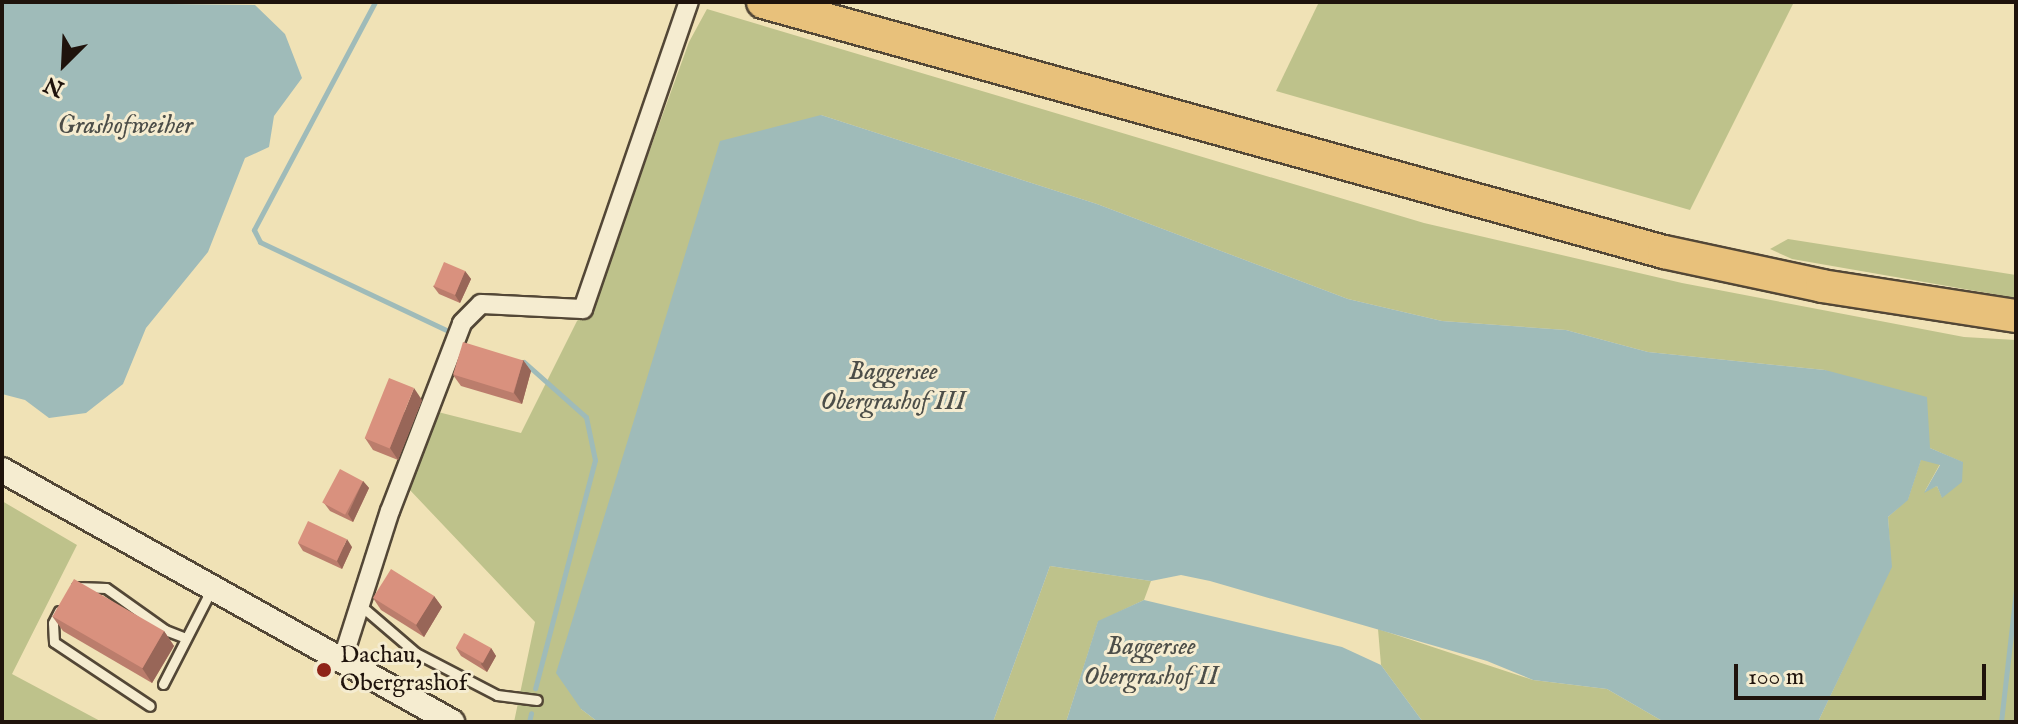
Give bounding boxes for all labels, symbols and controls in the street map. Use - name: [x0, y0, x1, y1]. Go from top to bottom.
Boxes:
- north arrow: [24, 24, 104, 104]
- text: N: [40, 69, 69, 103]
- water label: Grashofweiher: [57, 110, 193, 142]
- water label: Baggersee Obergrashof III: [821, 356, 965, 418]
- water label: Baggersee Obergrashof II: [1084, 631, 1218, 692]
- place label: Dachau, Obergrashof: [340, 642, 467, 698]
- scale bar: [1738, 648, 1990, 698]
- marker: Dachau, Obergrashof: [315, 661, 333, 679]
- text: 100 m: [1748, 662, 1804, 693]

